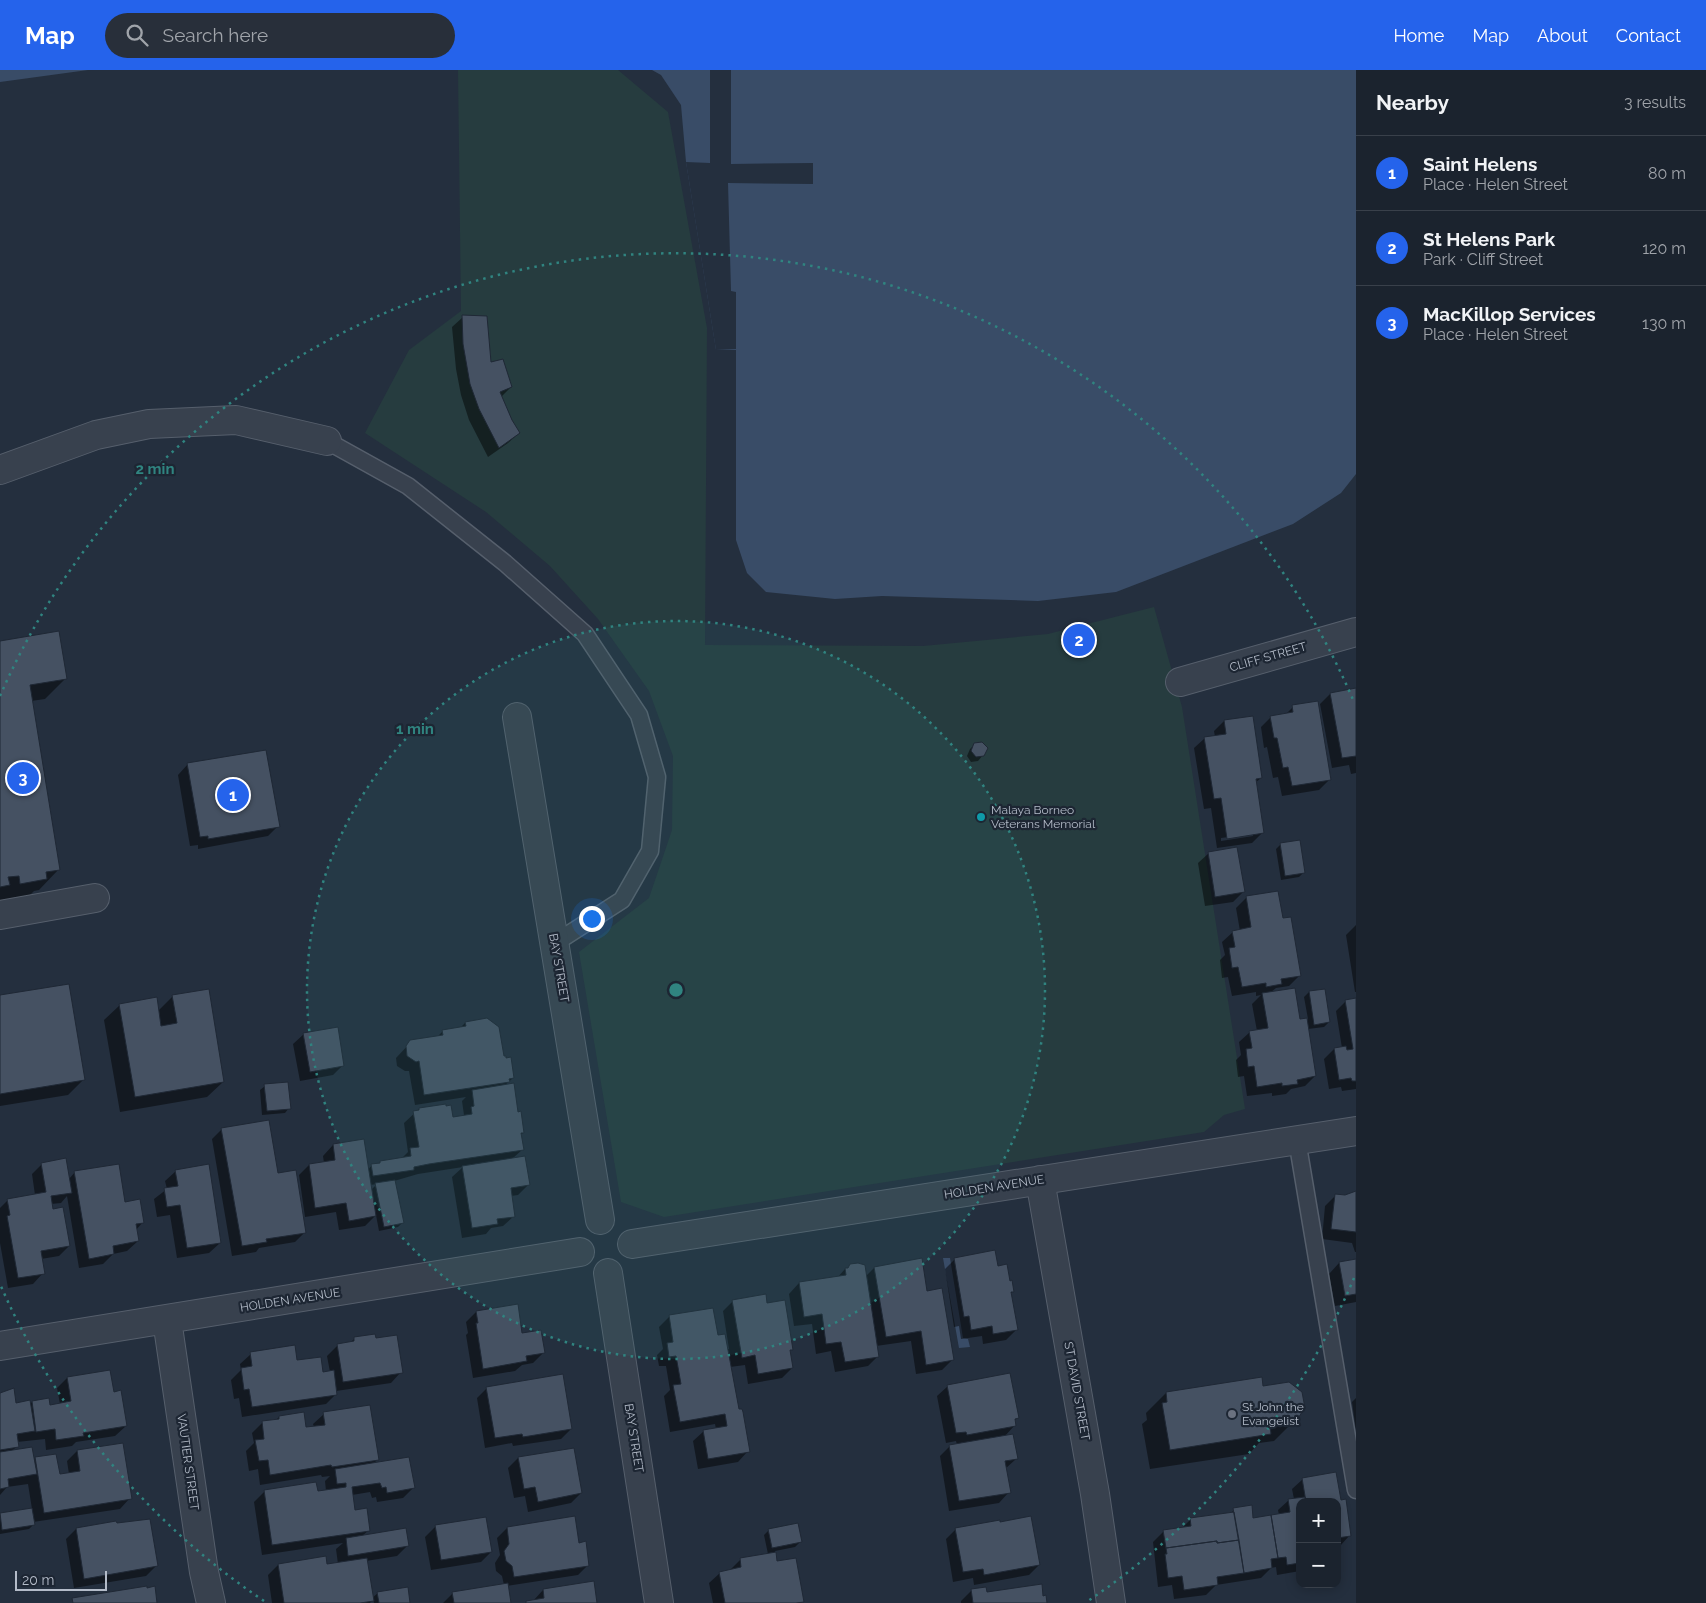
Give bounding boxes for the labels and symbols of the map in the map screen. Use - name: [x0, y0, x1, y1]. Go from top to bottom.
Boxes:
- text: 2 min: [136, 460, 174, 478]
- pin: 2: [1063, 621, 1095, 659]
- street label: CLIFF STREET: [1228, 639, 1309, 675]
- text: 1 min: [396, 720, 434, 738]
- pin: 3: [7, 759, 39, 797]
- pin: 1: [217, 776, 249, 814]
- place label: Malaya Borneo Veterans Memorial: [991, 803, 1096, 831]
- marker: Malaya Borneo Veterans Memorial: [975, 811, 987, 823]
- your location: [579, 906, 605, 932]
- street label: BAY STREET: [546, 932, 572, 1004]
- centre of rings: [667, 981, 685, 999]
- street label: HOLDEN AVENUE: [943, 1172, 1045, 1202]
- street label: HOLDEN AVENUE: [239, 1285, 341, 1315]
- street label: ST DAVID STREET: [1061, 1340, 1093, 1442]
- place label: St John the Evangelist: [1242, 1400, 1304, 1428]
- street label: BAY STREET: [622, 1402, 646, 1474]
- marker: St John the Evangelist: [1226, 1408, 1238, 1420]
- street label: VAUTIER STREET: [174, 1413, 202, 1512]
- scale bar: [15, 1568, 108, 1591]

